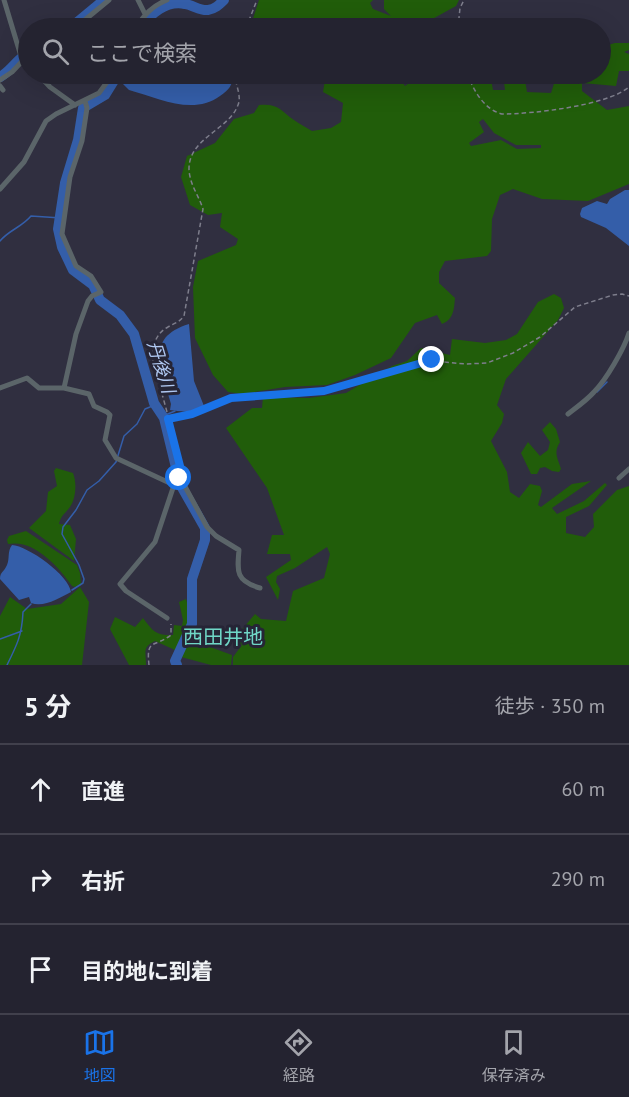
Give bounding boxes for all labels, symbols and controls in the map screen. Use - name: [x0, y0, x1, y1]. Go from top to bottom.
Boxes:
- search box: [18, 18, 611, 84]
- icon: search: [39, 35, 72, 68]
- text: ここで検索: [87, 39, 197, 67]
- water label: 丹後川: [143, 338, 181, 398]
- route end: [418, 346, 444, 372]
- route start: [165, 464, 191, 490]
- district label: 西田井地: [183, 624, 263, 650]
- text: 5 分: [24, 690, 71, 723]
- text: 徒歩 · 350 m: [495, 693, 605, 719]
- icon: ahead: [24, 773, 57, 806]
- text: 60 m: [562, 776, 605, 802]
- text: 直進: [81, 777, 125, 805]
- icon: right: [24, 863, 57, 896]
- text: 290 m: [551, 866, 605, 892]
- text: 右折: [81, 867, 125, 895]
- icon: arrive: [24, 953, 57, 986]
- text: 目的地に到着: [81, 957, 213, 985]
- tab: 地図: [83, 1026, 116, 1086]
- tab: 経路: [282, 1026, 315, 1086]
- tab: 保存済み: [482, 1026, 546, 1086]

